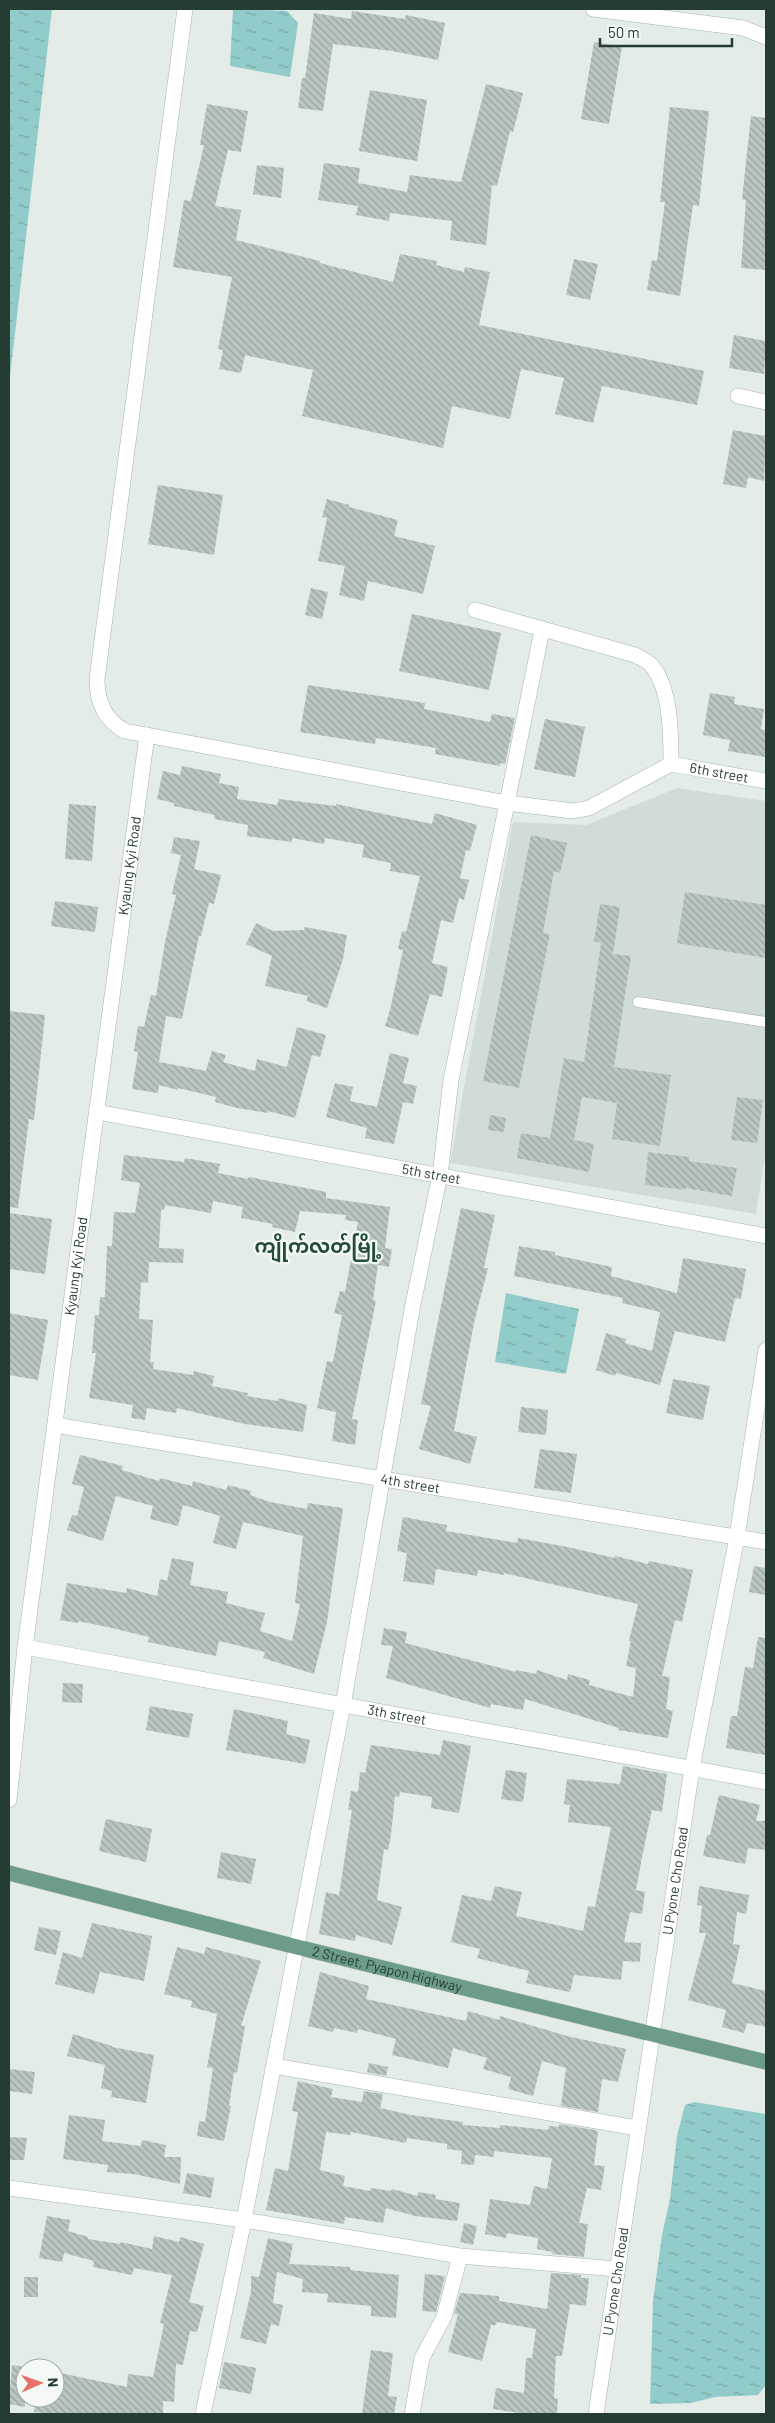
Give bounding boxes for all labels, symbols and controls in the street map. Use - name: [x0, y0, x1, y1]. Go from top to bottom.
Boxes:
- scale bar: [600, 15, 732, 47]
- text: 50 m: [608, 23, 640, 41]
- street label: 6th street: [689, 759, 750, 786]
- street label: Kyaung Kyi Road: [114, 815, 144, 916]
- street label: 5th street: [401, 1160, 462, 1187]
- street label: Kyaung Kyi Road: [60, 1216, 90, 1316]
- district label: ကျိုက်လတ်မြို့: [255, 1233, 382, 1263]
- street label: 4th street: [379, 1470, 441, 1496]
- street label: 3th street: [366, 1701, 428, 1728]
- street label: U Pyone Cho Road: [658, 1826, 691, 1936]
- street label: 2 Street, Pyapon Highway: [310, 1942, 464, 1995]
- street label: U Pyone Cho Road: [599, 2226, 632, 2337]
- north arrow: [15, 2358, 65, 2408]
- text: N: [45, 2378, 62, 2387]

